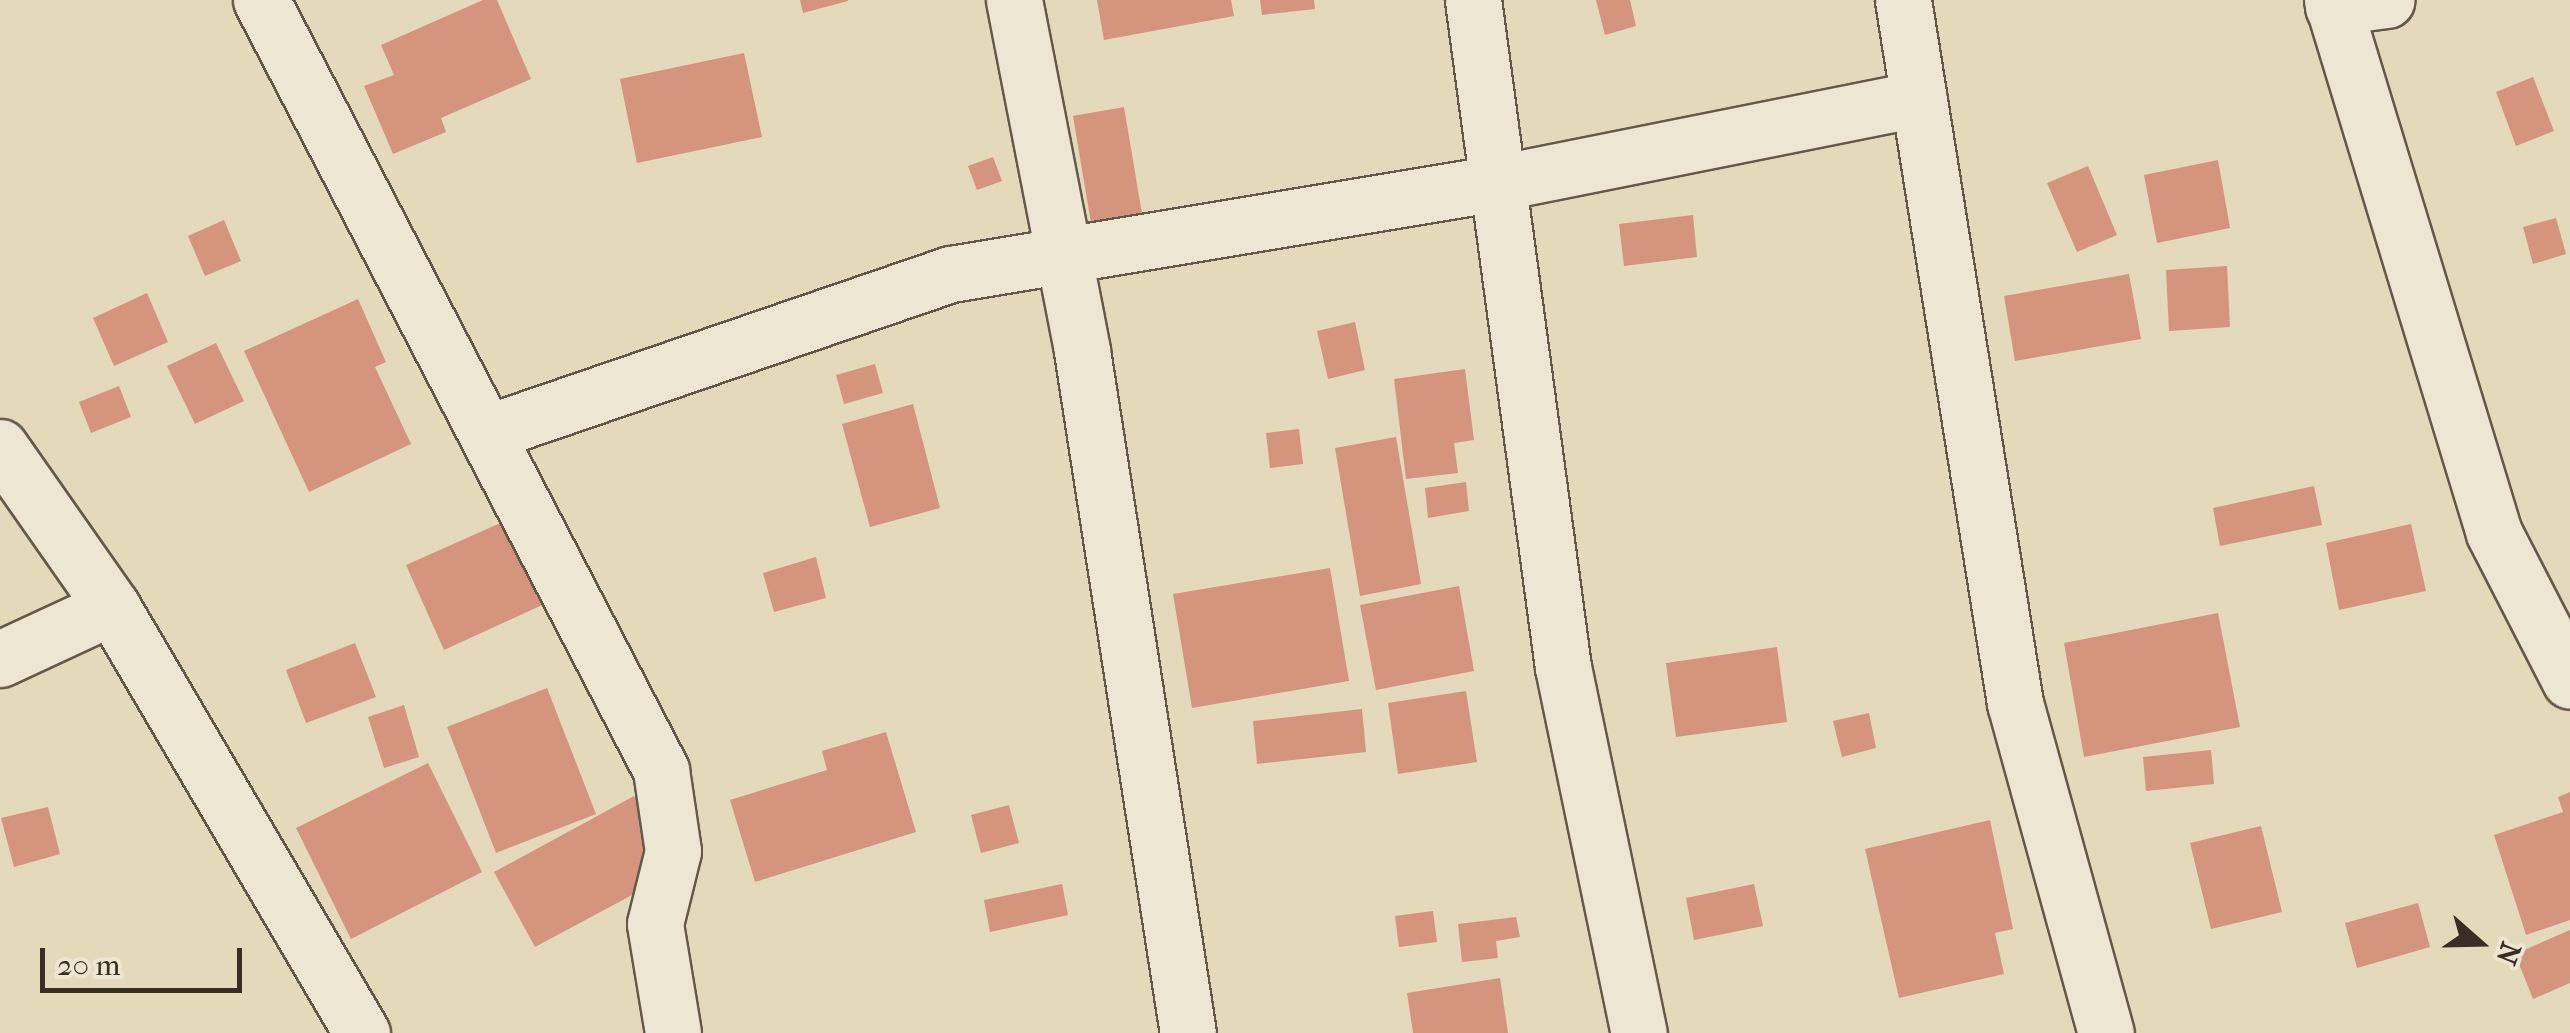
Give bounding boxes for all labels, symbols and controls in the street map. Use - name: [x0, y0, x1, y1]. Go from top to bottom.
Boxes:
- north arrow: [2430, 893, 2530, 993]
- scale bar: [45, 928, 248, 990]
- text: N: [2490, 938, 2528, 969]
- text: 20 m: [57, 948, 120, 983]

